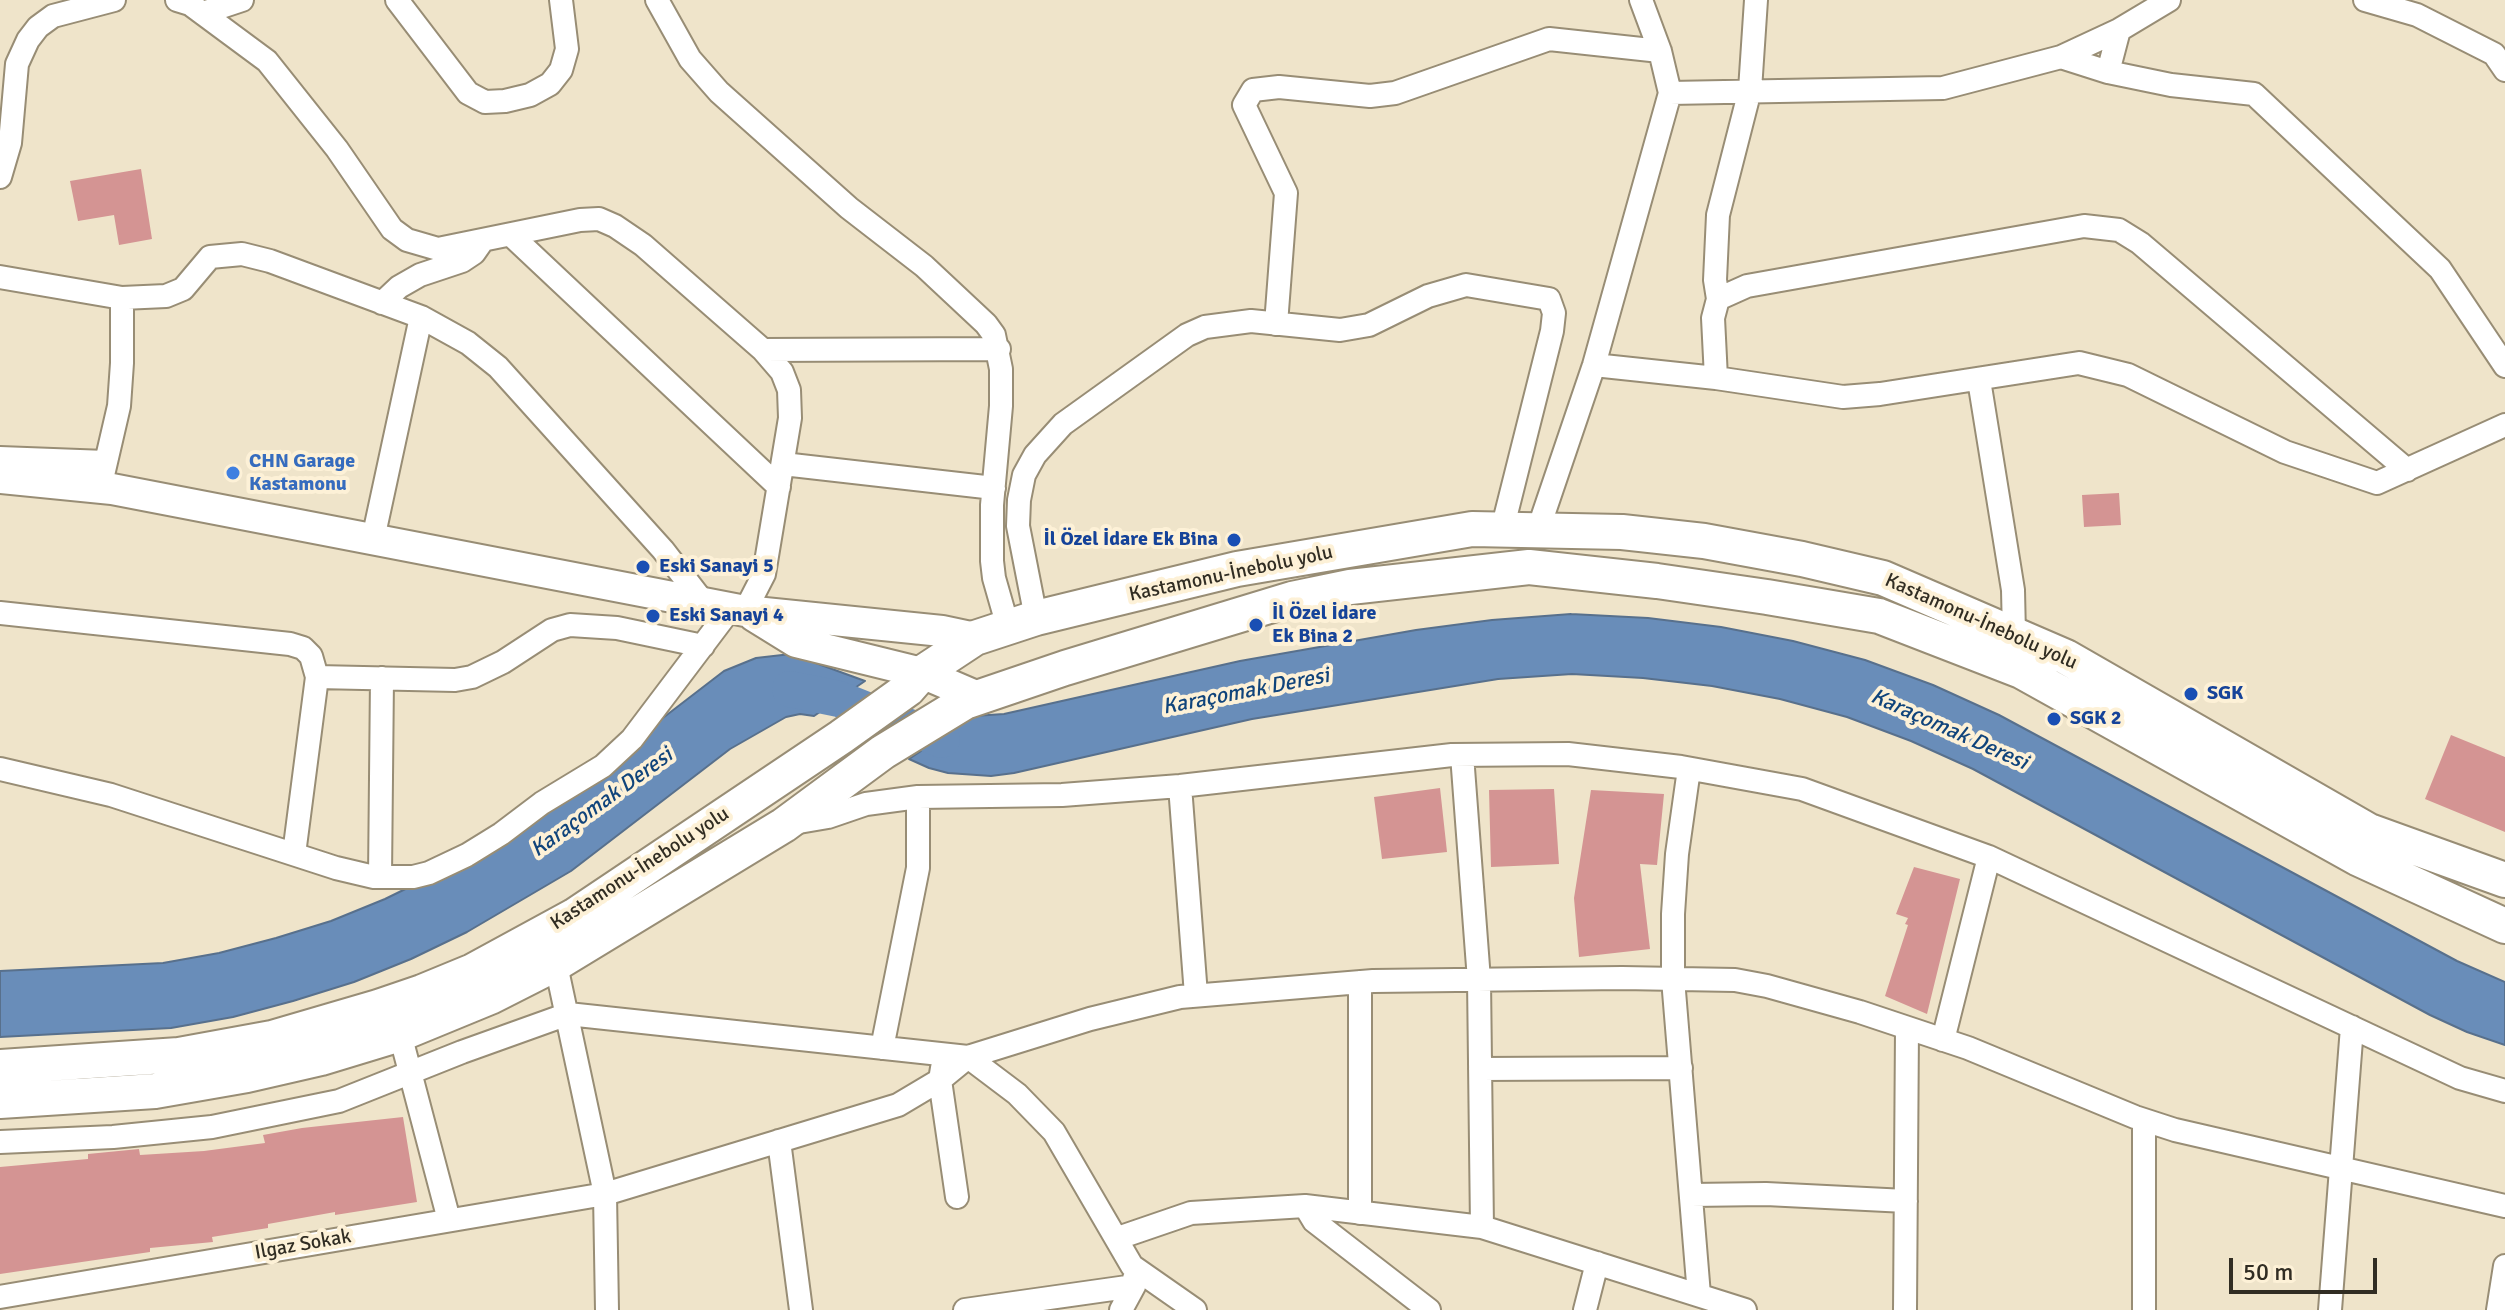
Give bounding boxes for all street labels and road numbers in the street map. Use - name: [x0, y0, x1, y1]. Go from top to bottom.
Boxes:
- street label: Kastamonu-İnebolu yolu: [1127, 541, 1335, 607]
- street label: Kastamonu-İnebolu yolu: [1881, 569, 2081, 675]
- street label: Kastamonu-İnebolu yolu: [546, 802, 734, 936]
- street label: Ilgaz Sokak: [253, 1225, 353, 1265]

